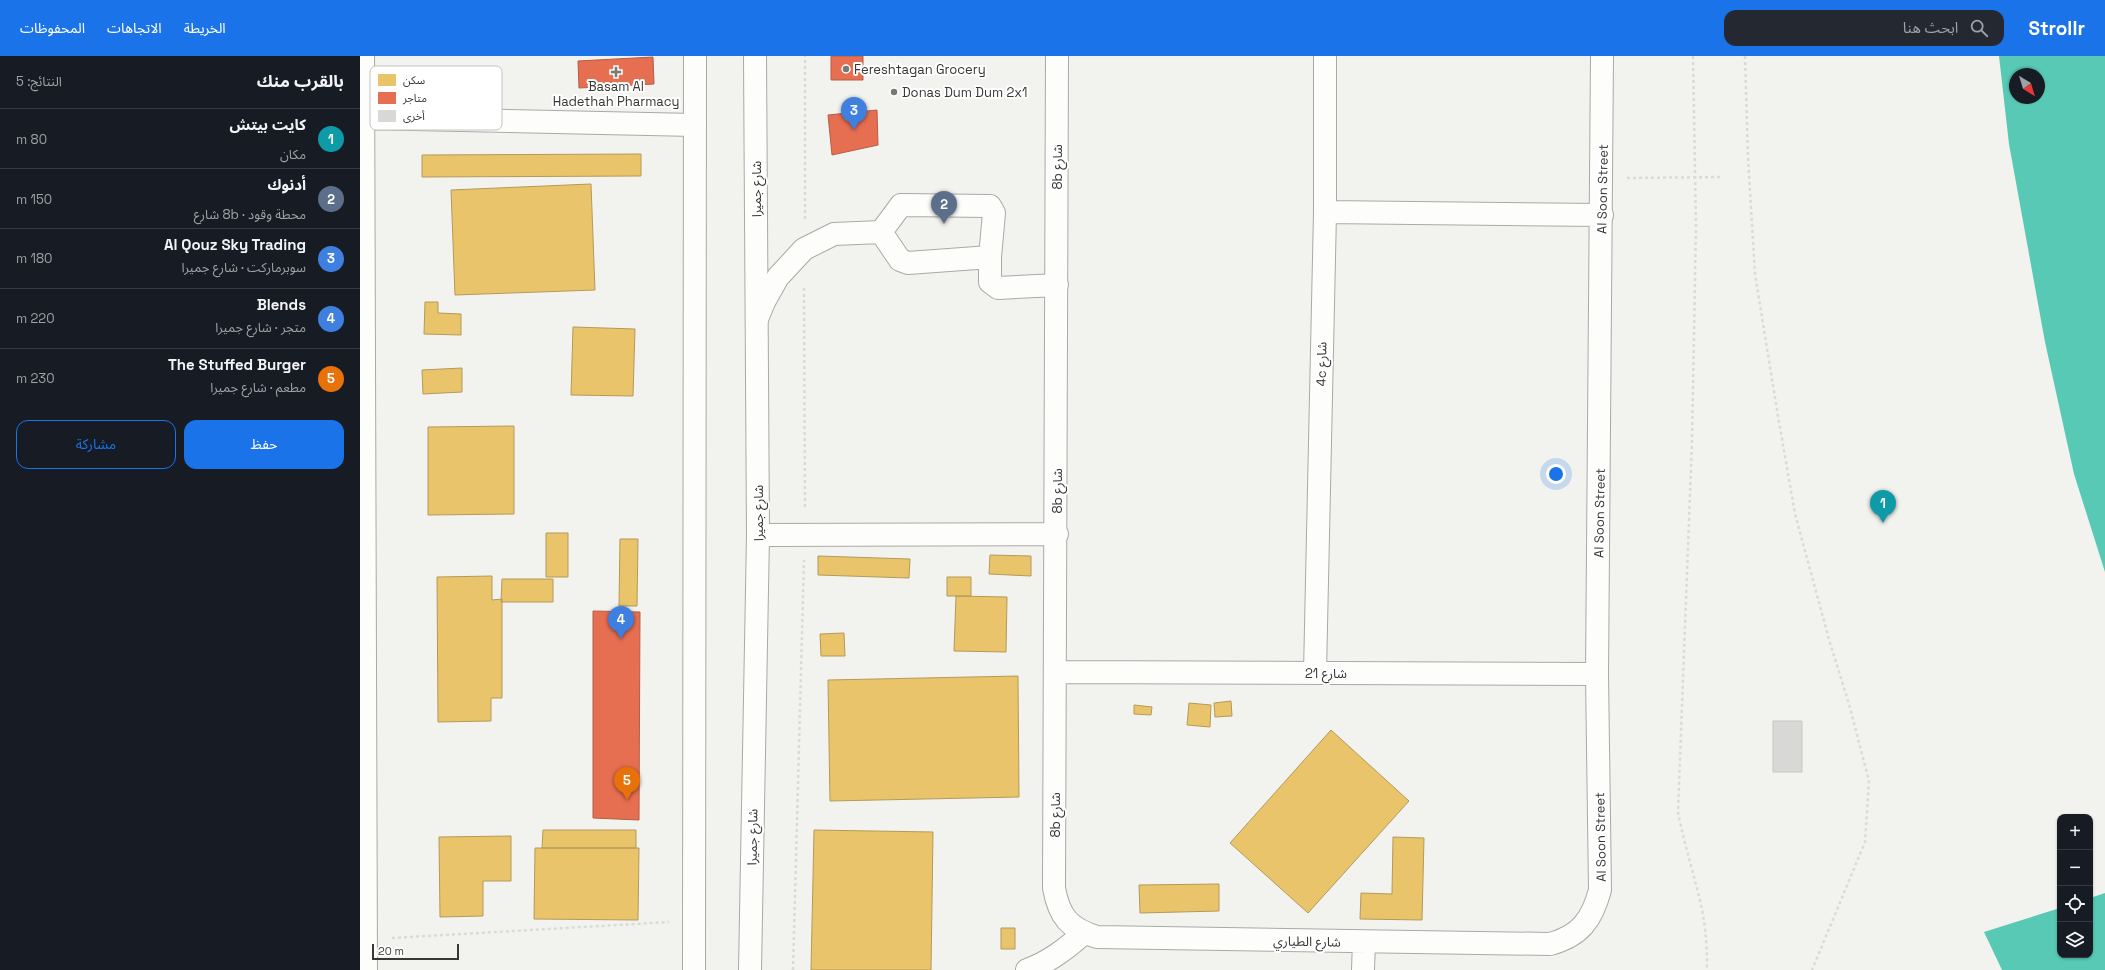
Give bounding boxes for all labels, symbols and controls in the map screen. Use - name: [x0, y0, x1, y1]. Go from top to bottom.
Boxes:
- search box: [1724, 10, 2004, 46]
- text: Strollr: [2028, 16, 2085, 41]
- icon: search: [1968, 17, 1990, 39]
- text: ابحث هنا: [1903, 18, 1958, 37]
- text: المحفوظات: [20, 19, 85, 37]
- text: الاتجاهات: [107, 19, 162, 37]
- text: الخريطة: [184, 19, 226, 37]
- place label: Fereshtagan Grocery: [854, 61, 986, 78]
- marker: Fereshtagan Grocery: [841, 64, 851, 74]
- legend: [370, 66, 502, 130]
- marker: Basam Al Hadethah Pharmacy: [611, 67, 621, 77]
- north arrow: [2009, 68, 2045, 104]
- text: بالقرب منك: [257, 70, 344, 92]
- text: النتائج: 5: [16, 73, 62, 90]
- text: سكن: [403, 73, 426, 87]
- place label: Basam Al Hadethah Pharmacy: [553, 78, 679, 110]
- place label: Donas Dum Dum 2x1: [902, 84, 1027, 101]
- marker: Donas Dum Dum 2x1: [889, 87, 899, 97]
- text: متاجر: [402, 91, 427, 105]
- pin: 3: [841, 97, 867, 130]
- text: أخرى: [403, 109, 425, 123]
- text: كايت بيتش: [229, 115, 306, 134]
- text: 80 m: [16, 131, 47, 148]
- text: 1: [328, 131, 334, 148]
- street label: 8b شارع: [1049, 144, 1068, 190]
- street label: Al Soon Street: [1593, 144, 1612, 234]
- text: مكان: [280, 146, 306, 163]
- street label: شارع جميرا: [748, 161, 767, 217]
- text: أدنوك: [268, 175, 306, 194]
- text: 150 m: [16, 191, 52, 208]
- text: 2: [327, 191, 335, 208]
- pin: 2: [931, 191, 957, 224]
- text: محطة وقود · 8b شارع: [194, 206, 306, 223]
- text: Al Qouz Sky Trading: [164, 235, 306, 254]
- text: 180 m: [16, 250, 52, 267]
- text: 3: [327, 250, 335, 267]
- text: سوبرماركت · شارع جميرا: [181, 259, 306, 276]
- text: Blends: [257, 295, 306, 314]
- text: 220 m: [16, 310, 55, 327]
- text: 4: [327, 310, 335, 327]
- text: متجر · شارع جميرا: [215, 319, 306, 336]
- street label: 4c شارع: [1313, 342, 1332, 386]
- text: The Stuffed Burger: [168, 355, 306, 374]
- text: 230 m: [16, 370, 55, 387]
- text: 5: [327, 370, 335, 387]
- text: مطعم · شارع جميرا: [210, 379, 306, 396]
- button: مشاركة: [16, 420, 176, 469]
- button: حفظ: [184, 420, 344, 469]
- your location: [1546, 464, 1566, 484]
- street label: 8b شارع: [1049, 468, 1068, 514]
- street label: Al Soon Street: [1590, 468, 1609, 558]
- street label: شارع جميرا: [750, 485, 769, 541]
- pin: 1: [1870, 490, 1896, 523]
- pin: 4: [608, 606, 634, 639]
- street label: شارع 21: [1305, 665, 1347, 684]
- pin: 5: [614, 767, 640, 800]
- street label: 8b شارع: [1047, 792, 1066, 838]
- street label: Al Soon Street: [1591, 792, 1610, 882]
- street label: شارع جميرا: [744, 809, 763, 866]
- map controls: [2057, 814, 2093, 958]
- button: +: [2057, 814, 2093, 850]
- button: −: [2057, 850, 2093, 886]
- button: locate: [2057, 886, 2093, 922]
- button: layers: [2057, 922, 2093, 958]
- street label: شارع الطياري: [1273, 932, 1341, 953]
- scale bar: [372, 942, 459, 961]
- text: 20 m: [378, 944, 404, 958]

